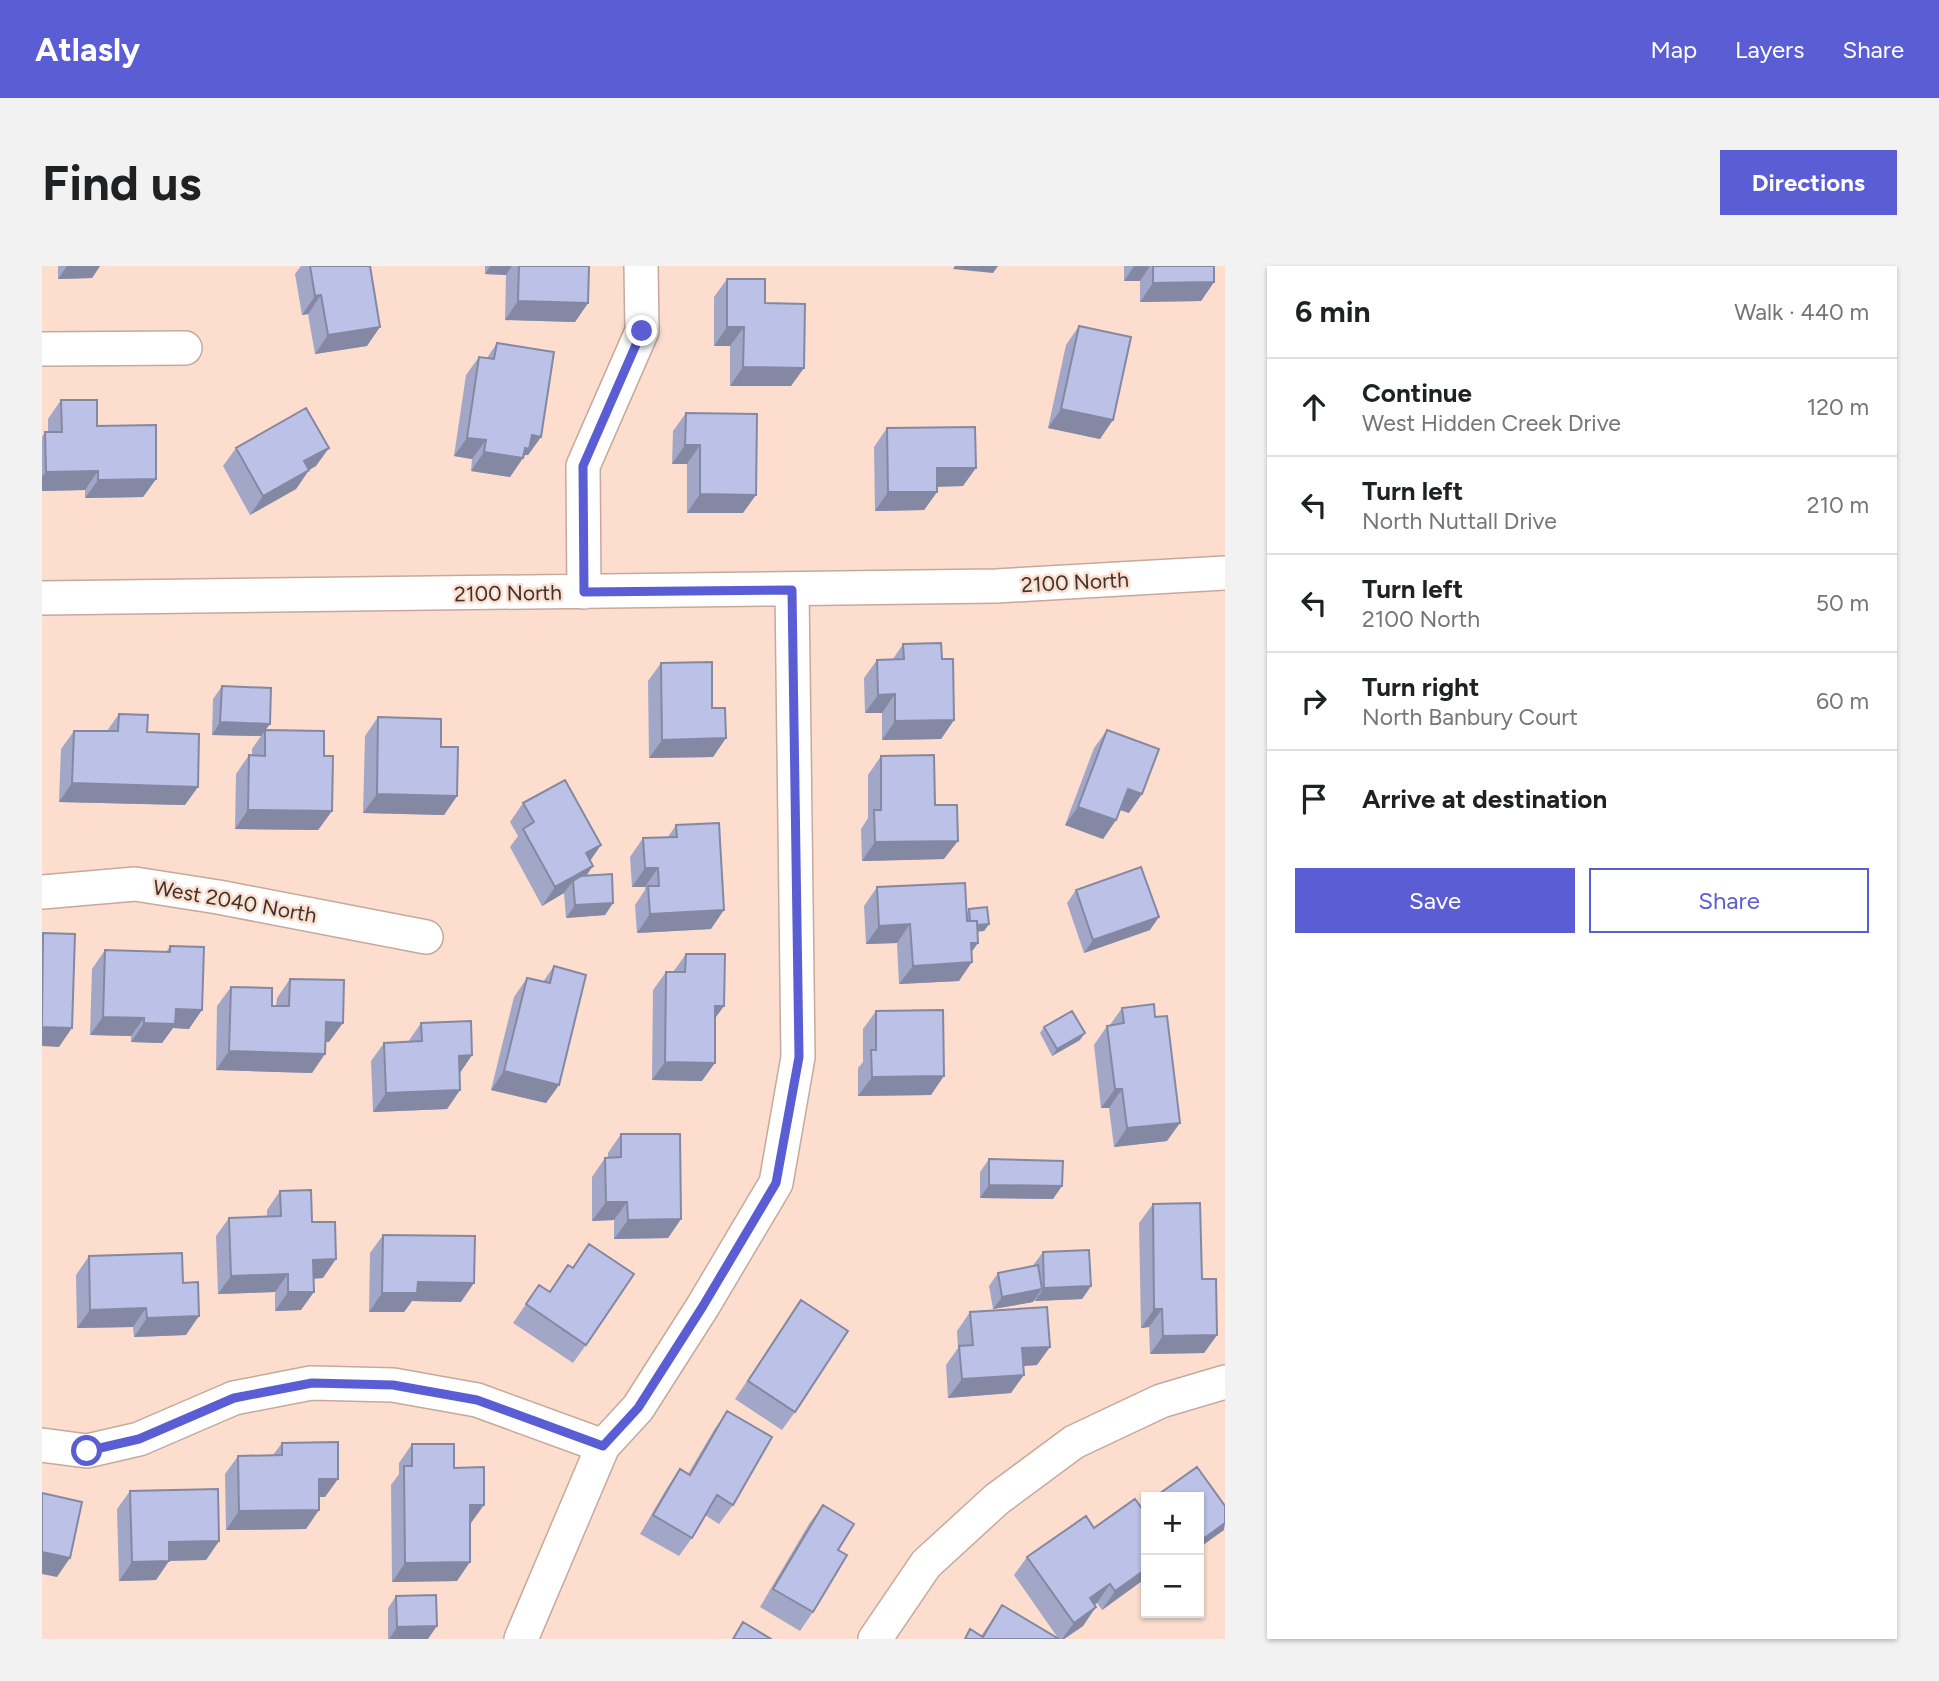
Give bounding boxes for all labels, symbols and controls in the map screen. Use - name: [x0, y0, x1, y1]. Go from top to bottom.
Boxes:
- text: Atlasly: [35, 30, 140, 69]
- text: Map: [1650, 35, 1697, 64]
- text: Layers: [1735, 35, 1804, 64]
- text: Share: [1842, 35, 1904, 64]
- button: Directions: [1720, 150, 1897, 215]
- text: Find us: [42, 153, 201, 212]
- text: 6 min: [1295, 293, 1371, 330]
- text: Walk · 440 m: [1734, 298, 1869, 326]
- route end: [626, 315, 657, 346]
- text: Continue: [1362, 377, 1472, 409]
- icon: ahead: [1295, 388, 1333, 426]
- text: 120 m: [1807, 393, 1869, 421]
- text: West Hidden Creek Drive: [1362, 409, 1621, 437]
- text: Turn left: [1362, 475, 1463, 507]
- icon: left: [1295, 486, 1333, 524]
- text: 210 m: [1807, 491, 1869, 519]
- text: North Nuttall Drive: [1362, 507, 1557, 535]
- street label: 2100 North: [1021, 567, 1129, 597]
- text: Turn left: [1362, 573, 1463, 605]
- street label: 2100 North: [454, 580, 562, 606]
- icon: left: [1295, 584, 1333, 622]
- text: 50 m: [1816, 589, 1869, 617]
- text: 2100 North: [1362, 605, 1480, 633]
- text: Turn right: [1362, 671, 1479, 703]
- icon: right: [1295, 682, 1333, 720]
- text: 60 m: [1816, 687, 1869, 715]
- text: North Banbury Court: [1362, 703, 1578, 731]
- icon: arrive: [1295, 780, 1333, 818]
- text: Arrive at destination: [1362, 783, 1607, 815]
- button: Save: [1295, 868, 1575, 933]
- button: Share: [1589, 868, 1869, 933]
- street label: West 2040 North: [151, 874, 319, 928]
- route start: [71, 1435, 102, 1466]
- map controls: [1141, 1492, 1204, 1618]
- button: +: [1141, 1492, 1204, 1555]
- button: −: [1141, 1555, 1204, 1618]

